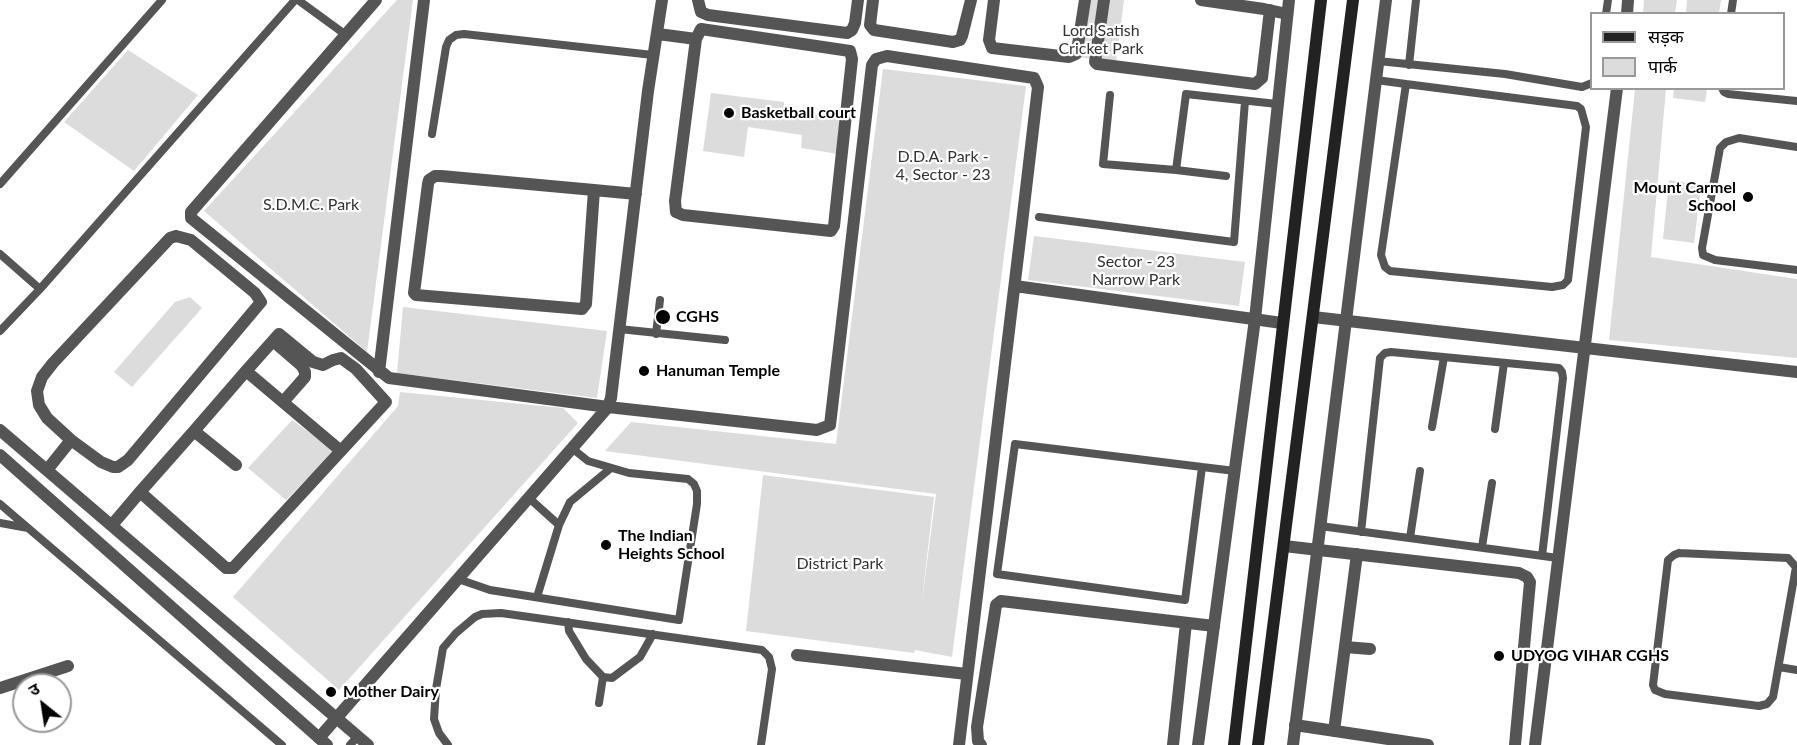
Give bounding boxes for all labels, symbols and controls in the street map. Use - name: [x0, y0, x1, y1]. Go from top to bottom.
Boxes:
- legend: [1590, 12, 1785, 90]
- park label: Lord Satish Cricket Park: [1058, 21, 1144, 59]
- text: सड़क: [1648, 25, 1684, 47]
- text: पार्क: [1648, 55, 1677, 77]
- place label: Basketball court: [741, 103, 856, 123]
- marker: Basketball court: [722, 106, 736, 120]
- park label: D.D.A. Park - 4, Sector - 23: [895, 147, 991, 185]
- place label: Mount Carmel School: [1634, 178, 1736, 216]
- marker: Mount Carmel School: [1741, 190, 1755, 204]
- park label: S.D.M.C. Park: [263, 195, 359, 215]
- park label: Sector - 23 Narrow Park: [1092, 252, 1180, 290]
- place label: CGHS: [676, 307, 719, 327]
- marker: CGHS: [654, 308, 672, 326]
- place label: Hanuman Temple: [656, 361, 780, 381]
- marker: Hanuman Temple: [637, 364, 651, 378]
- place label: The Indian Heights School: [618, 526, 725, 564]
- marker: The Indian Heights School: [599, 538, 613, 552]
- park label: District Park: [797, 554, 883, 574]
- place label: UDYOG VIHAR CGHS: [1511, 646, 1669, 666]
- marker: UDYOG VIHAR CGHS: [1492, 649, 1506, 663]
- north arrow: [12, 673, 72, 733]
- text: उ: [25, 678, 43, 699]
- place label: Mother Dairy: [343, 682, 439, 702]
- marker: Mother Dairy: [324, 685, 338, 699]

